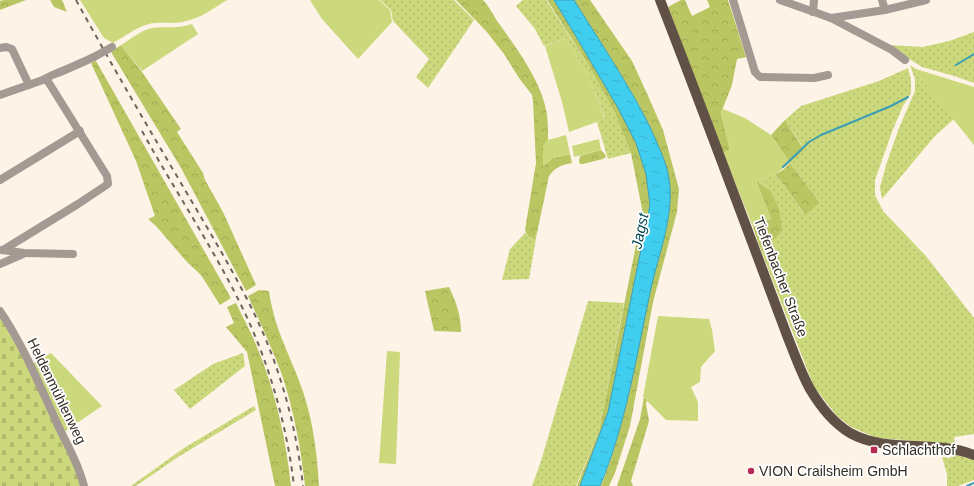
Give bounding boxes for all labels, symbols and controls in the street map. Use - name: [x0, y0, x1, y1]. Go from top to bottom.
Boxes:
- water label: Jagst: [627, 211, 652, 251]
- street label: Tiefenbacher Straße: [751, 215, 811, 339]
- street label: Heldenmühlenweg: [24, 335, 90, 447]
- place label: Schlachthof: [882, 442, 955, 458]
- marker: Schlachthof: [869, 445, 879, 455]
- place label: VION Crailsheim GmbH: [759, 463, 908, 479]
- marker: VION Crailsheim GmbH: [746, 466, 756, 476]

